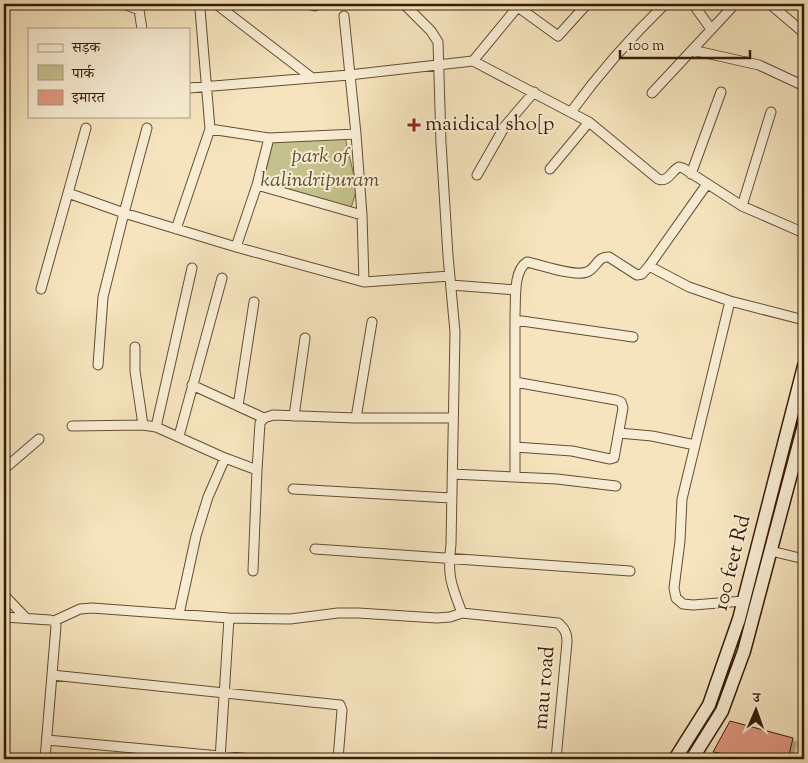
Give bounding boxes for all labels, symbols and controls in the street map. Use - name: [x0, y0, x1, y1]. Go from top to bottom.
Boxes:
- legend: [28, 28, 190, 118]
- scale bar: [620, 28, 750, 60]
- text: 100 m: [628, 36, 665, 57]
- text: सड़क: [71, 38, 101, 59]
- text: पार्क: [71, 64, 95, 85]
- text: इमारत: [71, 88, 106, 109]
- place label: maidical sho[p: [425, 110, 555, 140]
- marker: maidical sho[p: [407, 118, 421, 132]
- park label: park of kalindripuram: [261, 142, 379, 196]
- street label: 100 feet Rd: [707, 512, 759, 614]
- street label: mau road: [526, 645, 564, 731]
- north arrow: [730, 686, 780, 736]
- text: उ: [751, 689, 761, 709]

